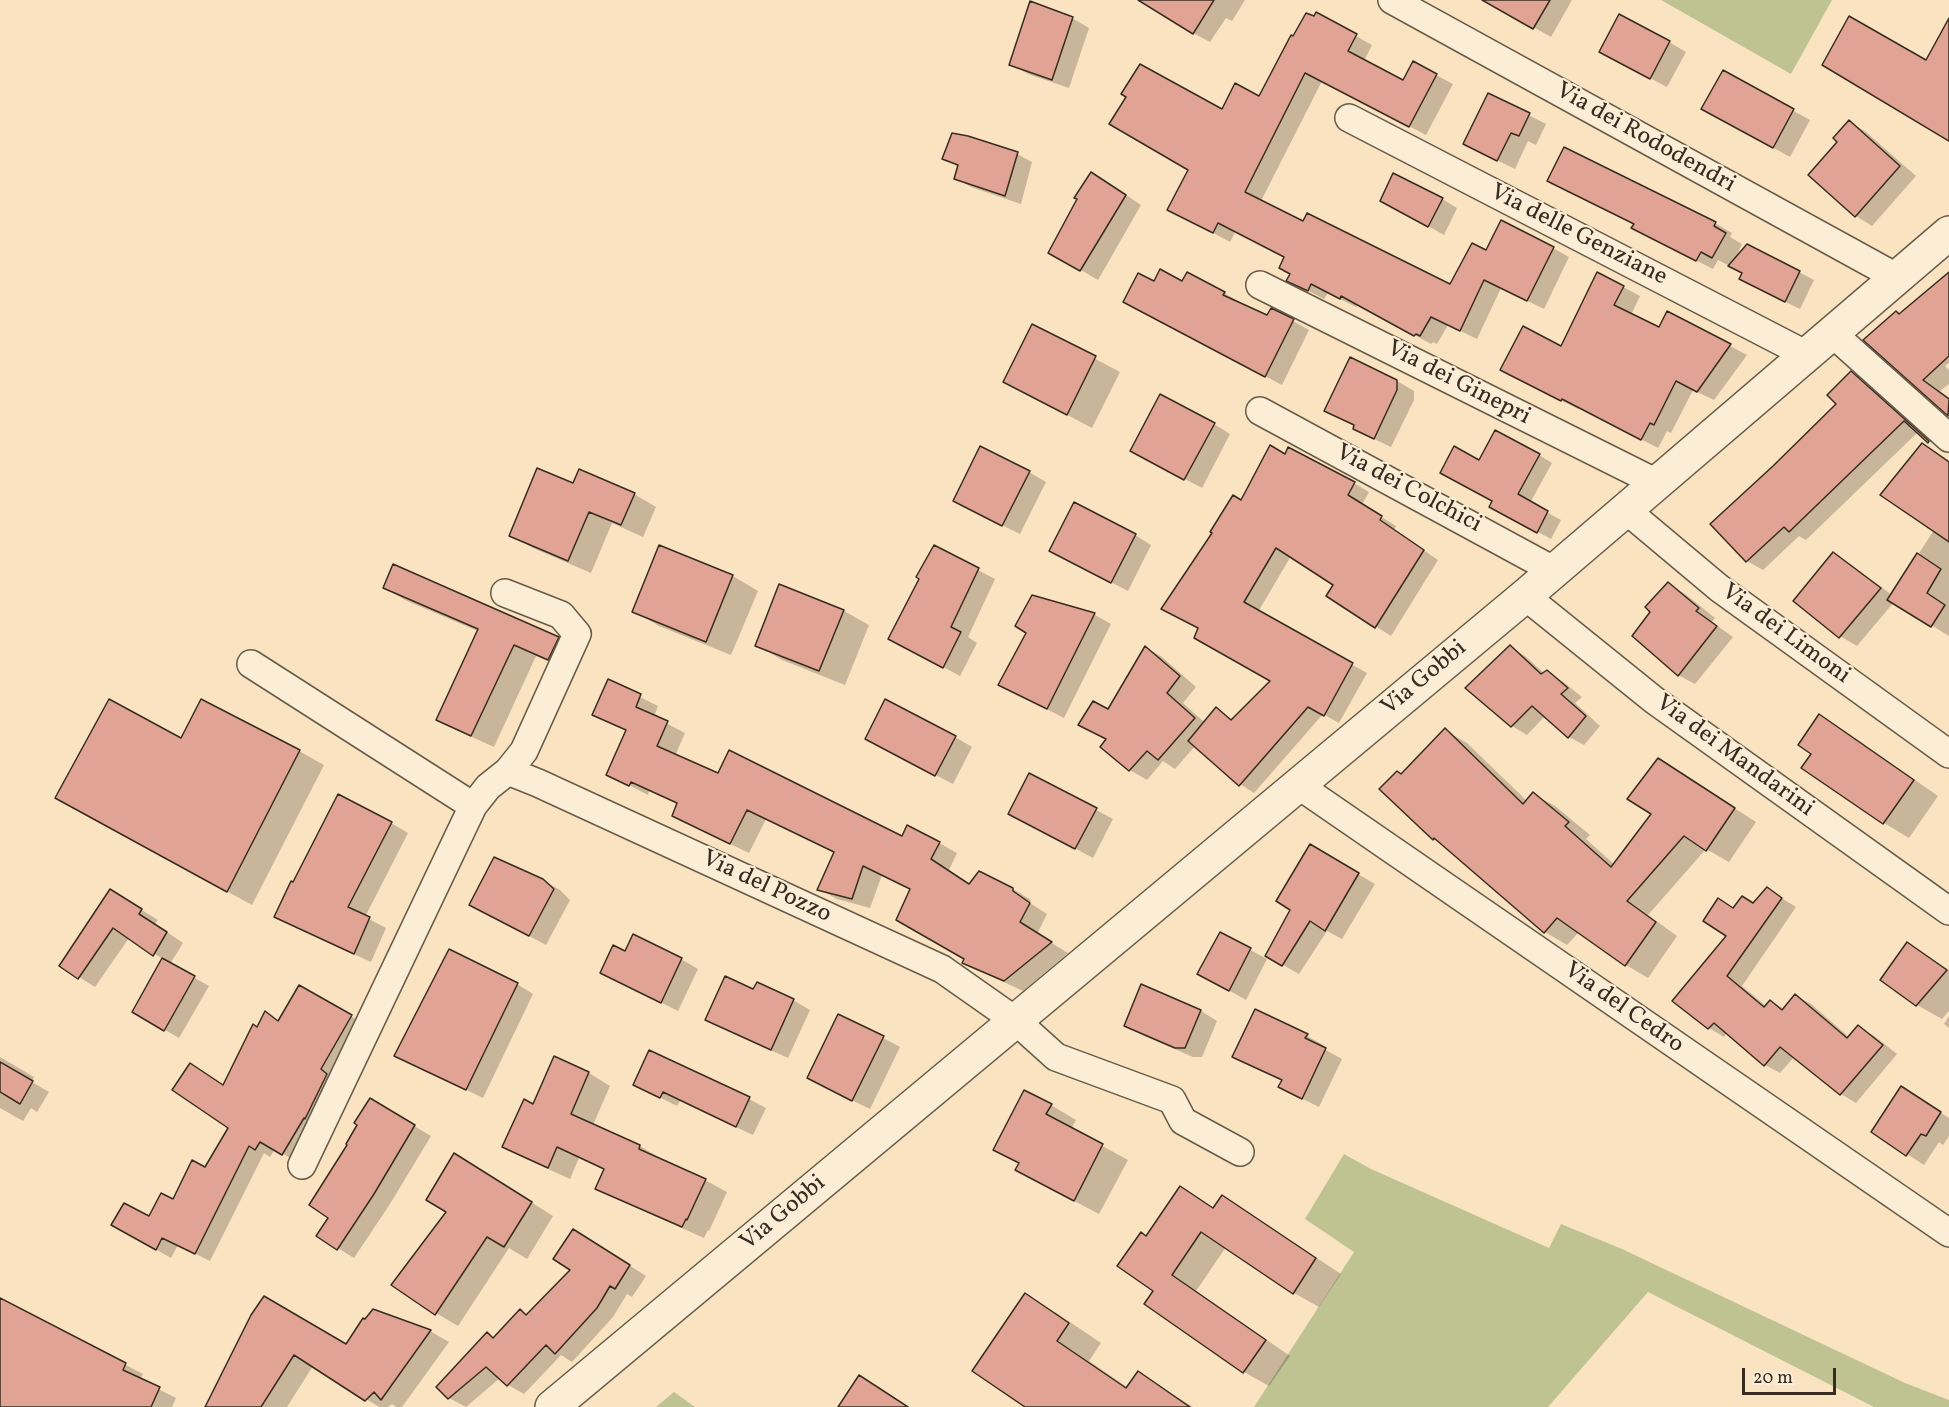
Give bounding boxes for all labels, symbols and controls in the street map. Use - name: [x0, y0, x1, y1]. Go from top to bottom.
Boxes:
- street label: Via dei Rododendri: [1550, 78, 1740, 200]
- street label: Via delle Genziane: [1485, 179, 1671, 293]
- street label: Via dei Ginepri: [1381, 335, 1535, 433]
- street label: Via dei Colchici: [1330, 439, 1486, 541]
- street label: Via dei Limoni: [1715, 579, 1855, 691]
- street label: Via Gobbi: [1376, 635, 1474, 723]
- street label: Via dei Mandarini: [1649, 690, 1819, 824]
- street label: Via del Pozzo: [697, 846, 835, 930]
- street label: Via del Cedro: [1558, 957, 1688, 1061]
- street label: Via Gobbi: [735, 1170, 833, 1258]
- scale bar: [1745, 1356, 1840, 1394]
- text: 20 m: [1753, 1366, 1793, 1391]

